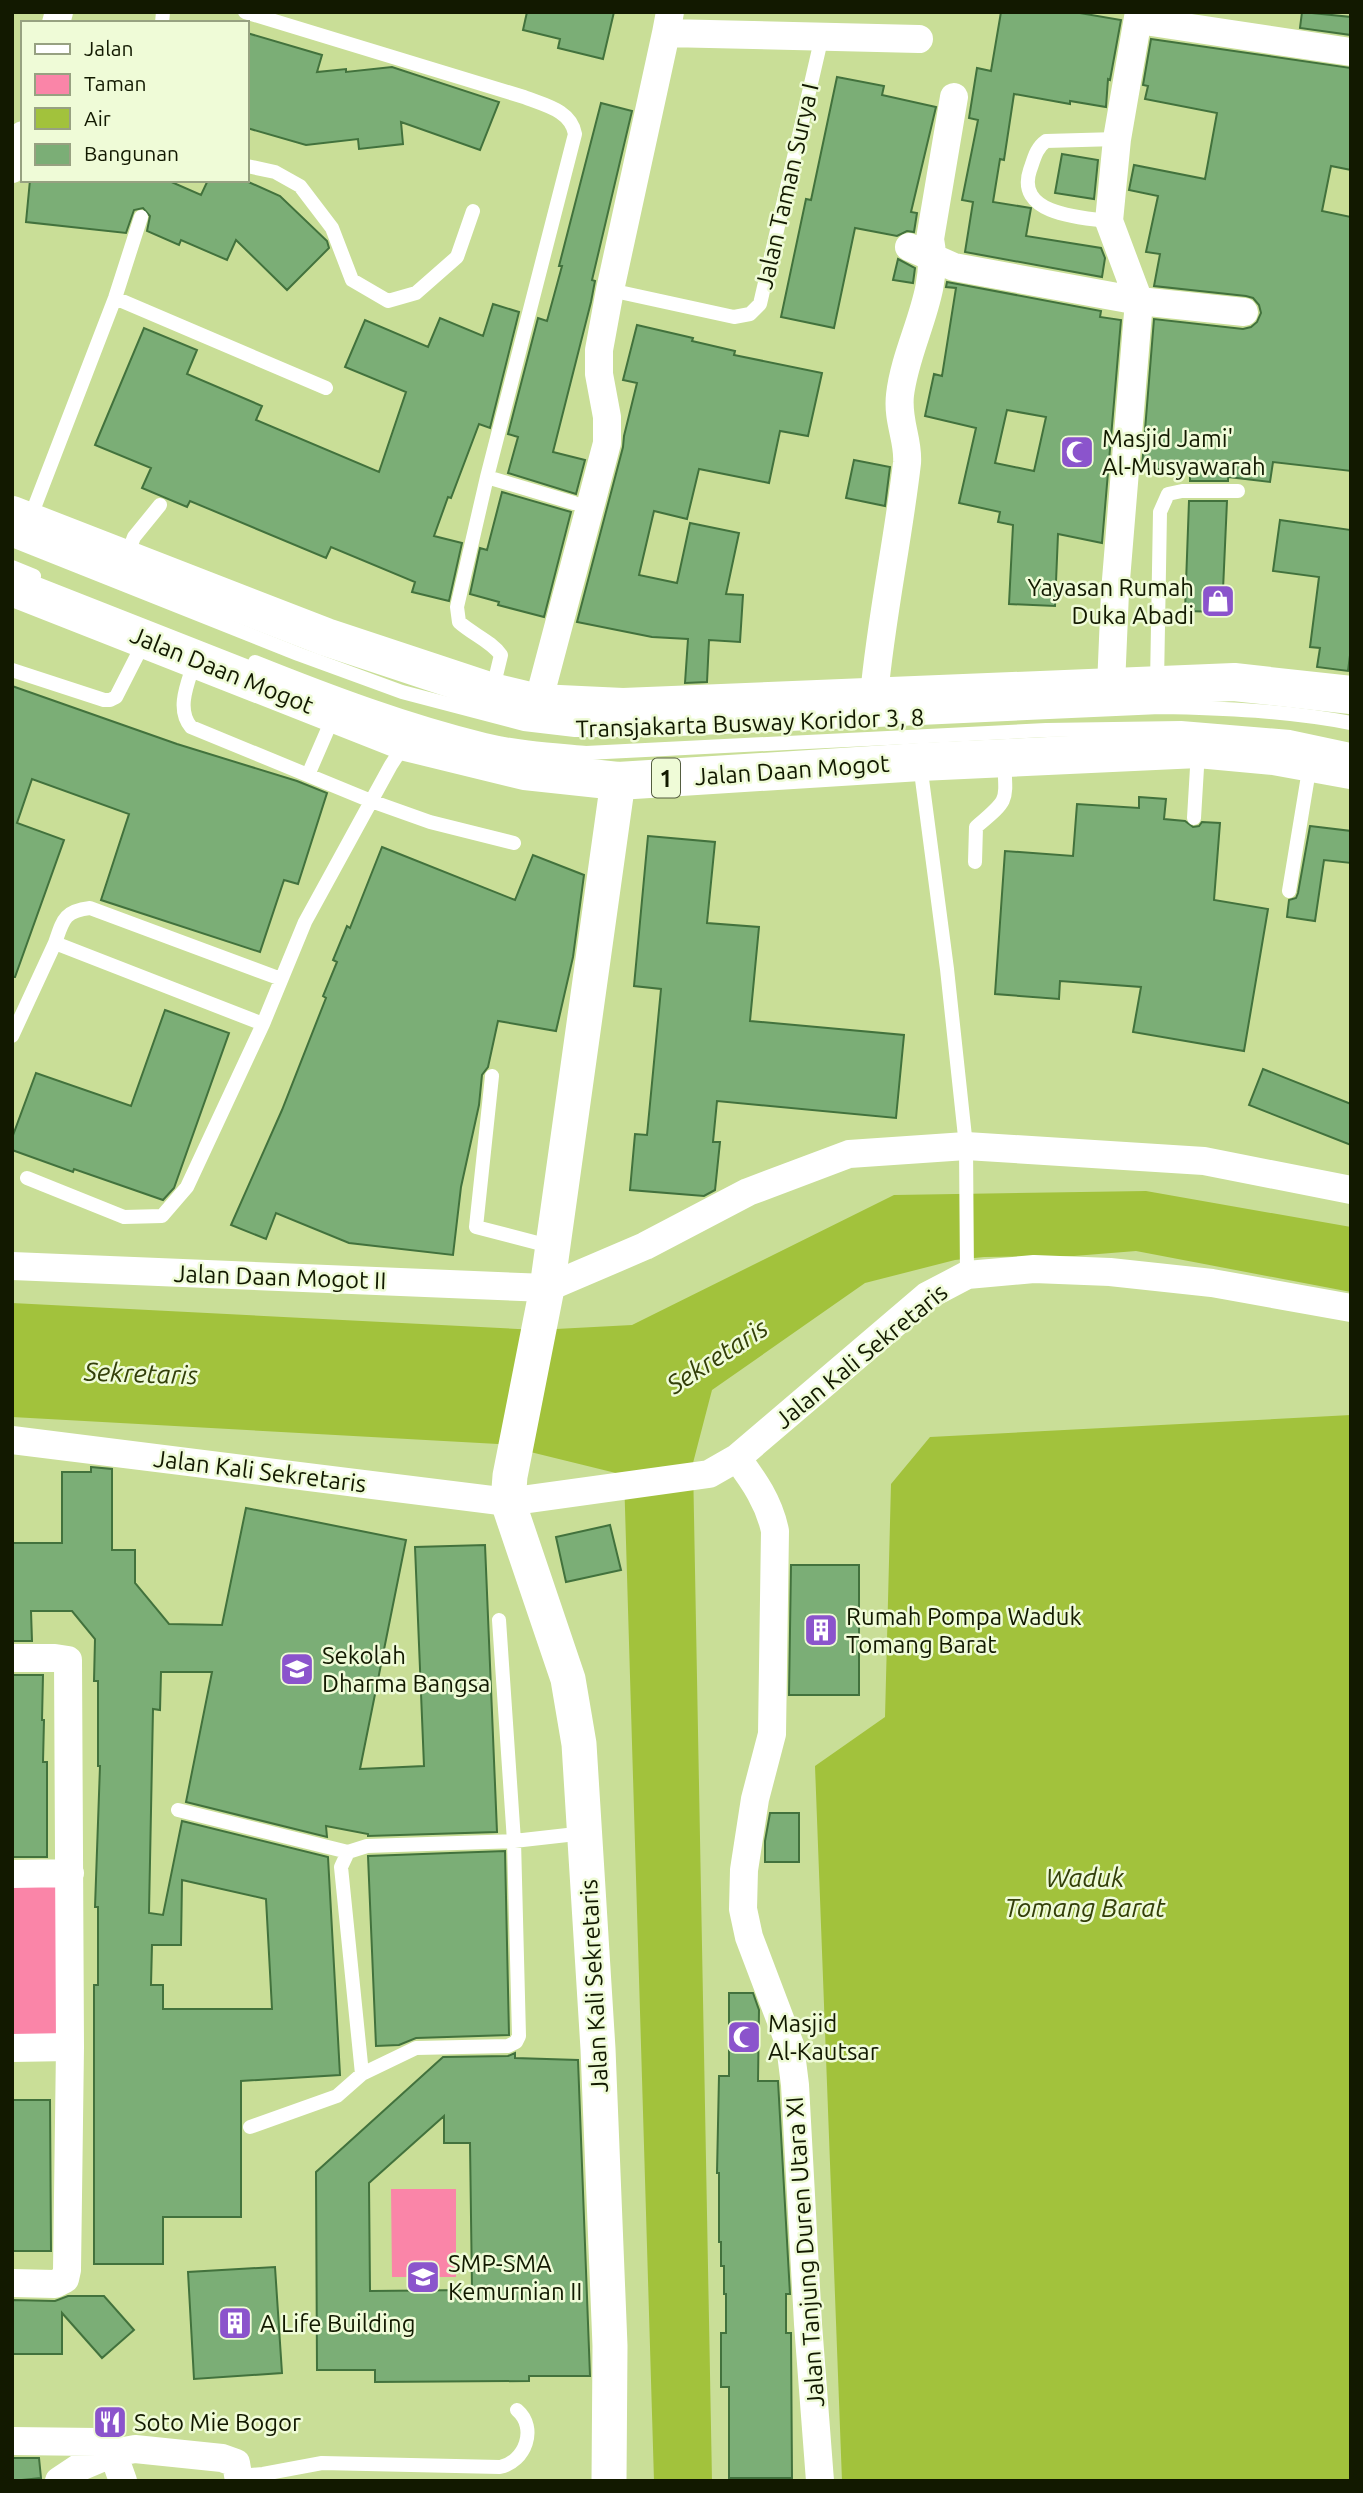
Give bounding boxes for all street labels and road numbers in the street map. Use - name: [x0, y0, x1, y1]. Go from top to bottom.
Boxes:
- street label: Jalan Taman Surya I: [750, 80, 824, 292]
- street label: Jalan Daan Mogot: [127, 621, 318, 719]
- street label: Transjakarta Busway Koridor 3, 8: [575, 703, 925, 743]
- street label: Jalan Daan Mogot: [694, 750, 891, 790]
- road number: 1: [652, 758, 680, 798]
- street label: Jalan Daan Mogot II: [173, 1260, 387, 1294]
- street label: Jalan Kali Sekretaris: [769, 1278, 953, 1434]
- street label: Jalan Kali Sekretaris: [152, 1445, 368, 1497]
- street label: Jalan Kali Sekretaris: [575, 1878, 613, 2094]
- street label: Jalan Tanjung Duren Utara XI: [781, 2096, 829, 2408]

